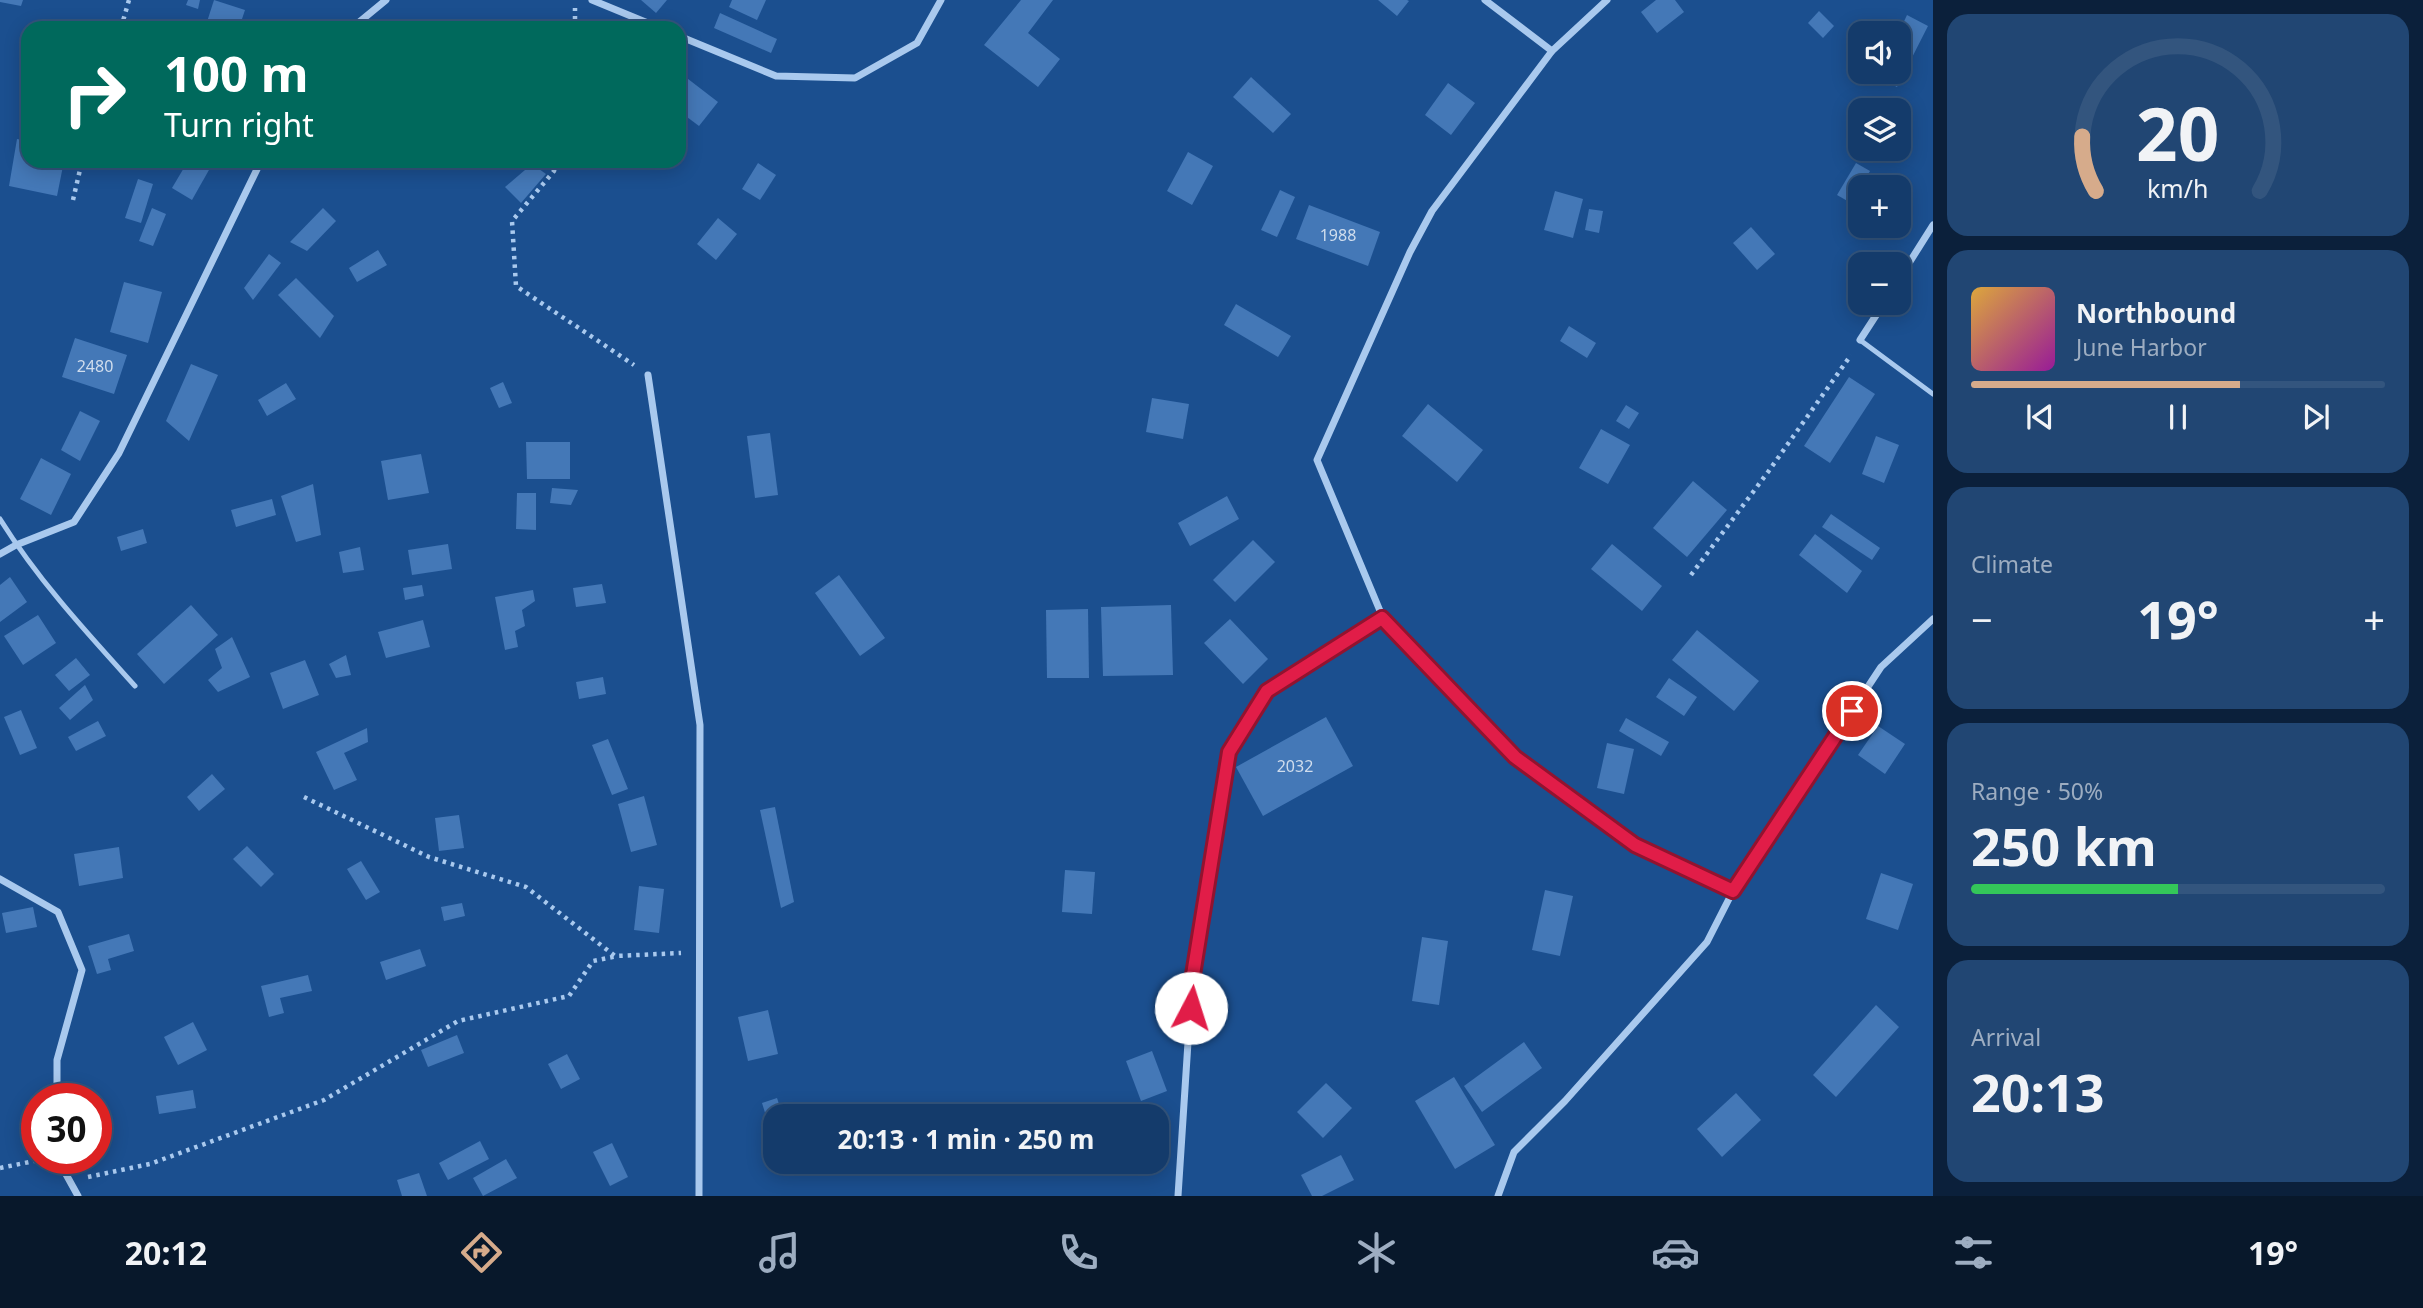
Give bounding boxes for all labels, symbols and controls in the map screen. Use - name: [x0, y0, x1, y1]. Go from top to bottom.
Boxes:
- map controls: [1848, 21, 1911, 315]
- button: sound: [1848, 21, 1911, 84]
- text: 100 m: [164, 40, 309, 106]
- icon: right: [49, 49, 140, 140]
- text: 20: [2136, 84, 2220, 183]
- button: layers: [1848, 98, 1911, 161]
- text: Turn right: [164, 103, 314, 146]
- text: km/h: [2147, 171, 2209, 205]
- button: +: [1848, 175, 1911, 238]
- house number: 1988: [1320, 224, 1356, 246]
- button: −: [1848, 252, 1911, 315]
- text: Northbound: [2076, 295, 2236, 331]
- text: June Harbor: [2076, 331, 2207, 363]
- house number: 2480: [77, 355, 113, 377]
- icon: previous: [2021, 398, 2059, 436]
- icon: pause: [2159, 398, 2197, 436]
- icon: next: [2297, 398, 2335, 436]
- text: Climate: [1971, 548, 2053, 580]
- text: 19°: [2137, 583, 2219, 654]
- text: −: [1971, 593, 1993, 645]
- text: +: [2363, 593, 2385, 645]
- pin: [1822, 681, 1882, 741]
- icon: arrive: [1833, 692, 1871, 730]
- house number: 2032: [1277, 755, 1313, 777]
- text: Range · 50%: [1971, 775, 2103, 807]
- text: 250 km: [1971, 810, 2157, 881]
- position arrow: [1154, 971, 1228, 1045]
- text: Arrival: [1971, 1021, 2041, 1053]
- text: 20:13: [1971, 1056, 2105, 1127]
- speed limit sign: 30: [21, 1083, 112, 1174]
- text: 20:13 · 1 min · 250 m: [838, 1121, 1094, 1157]
- icon: directions: [457, 1228, 506, 1277]
- icon: music: [755, 1228, 804, 1277]
- icon: phone: [1054, 1228, 1103, 1277]
- icon: climate: [1352, 1228, 1401, 1277]
- icon: car: [1651, 1228, 1700, 1277]
- icon: filters: [1949, 1228, 1998, 1277]
- text: 20:12: [125, 1231, 207, 1274]
- text: 19°: [2248, 1231, 2298, 1274]

